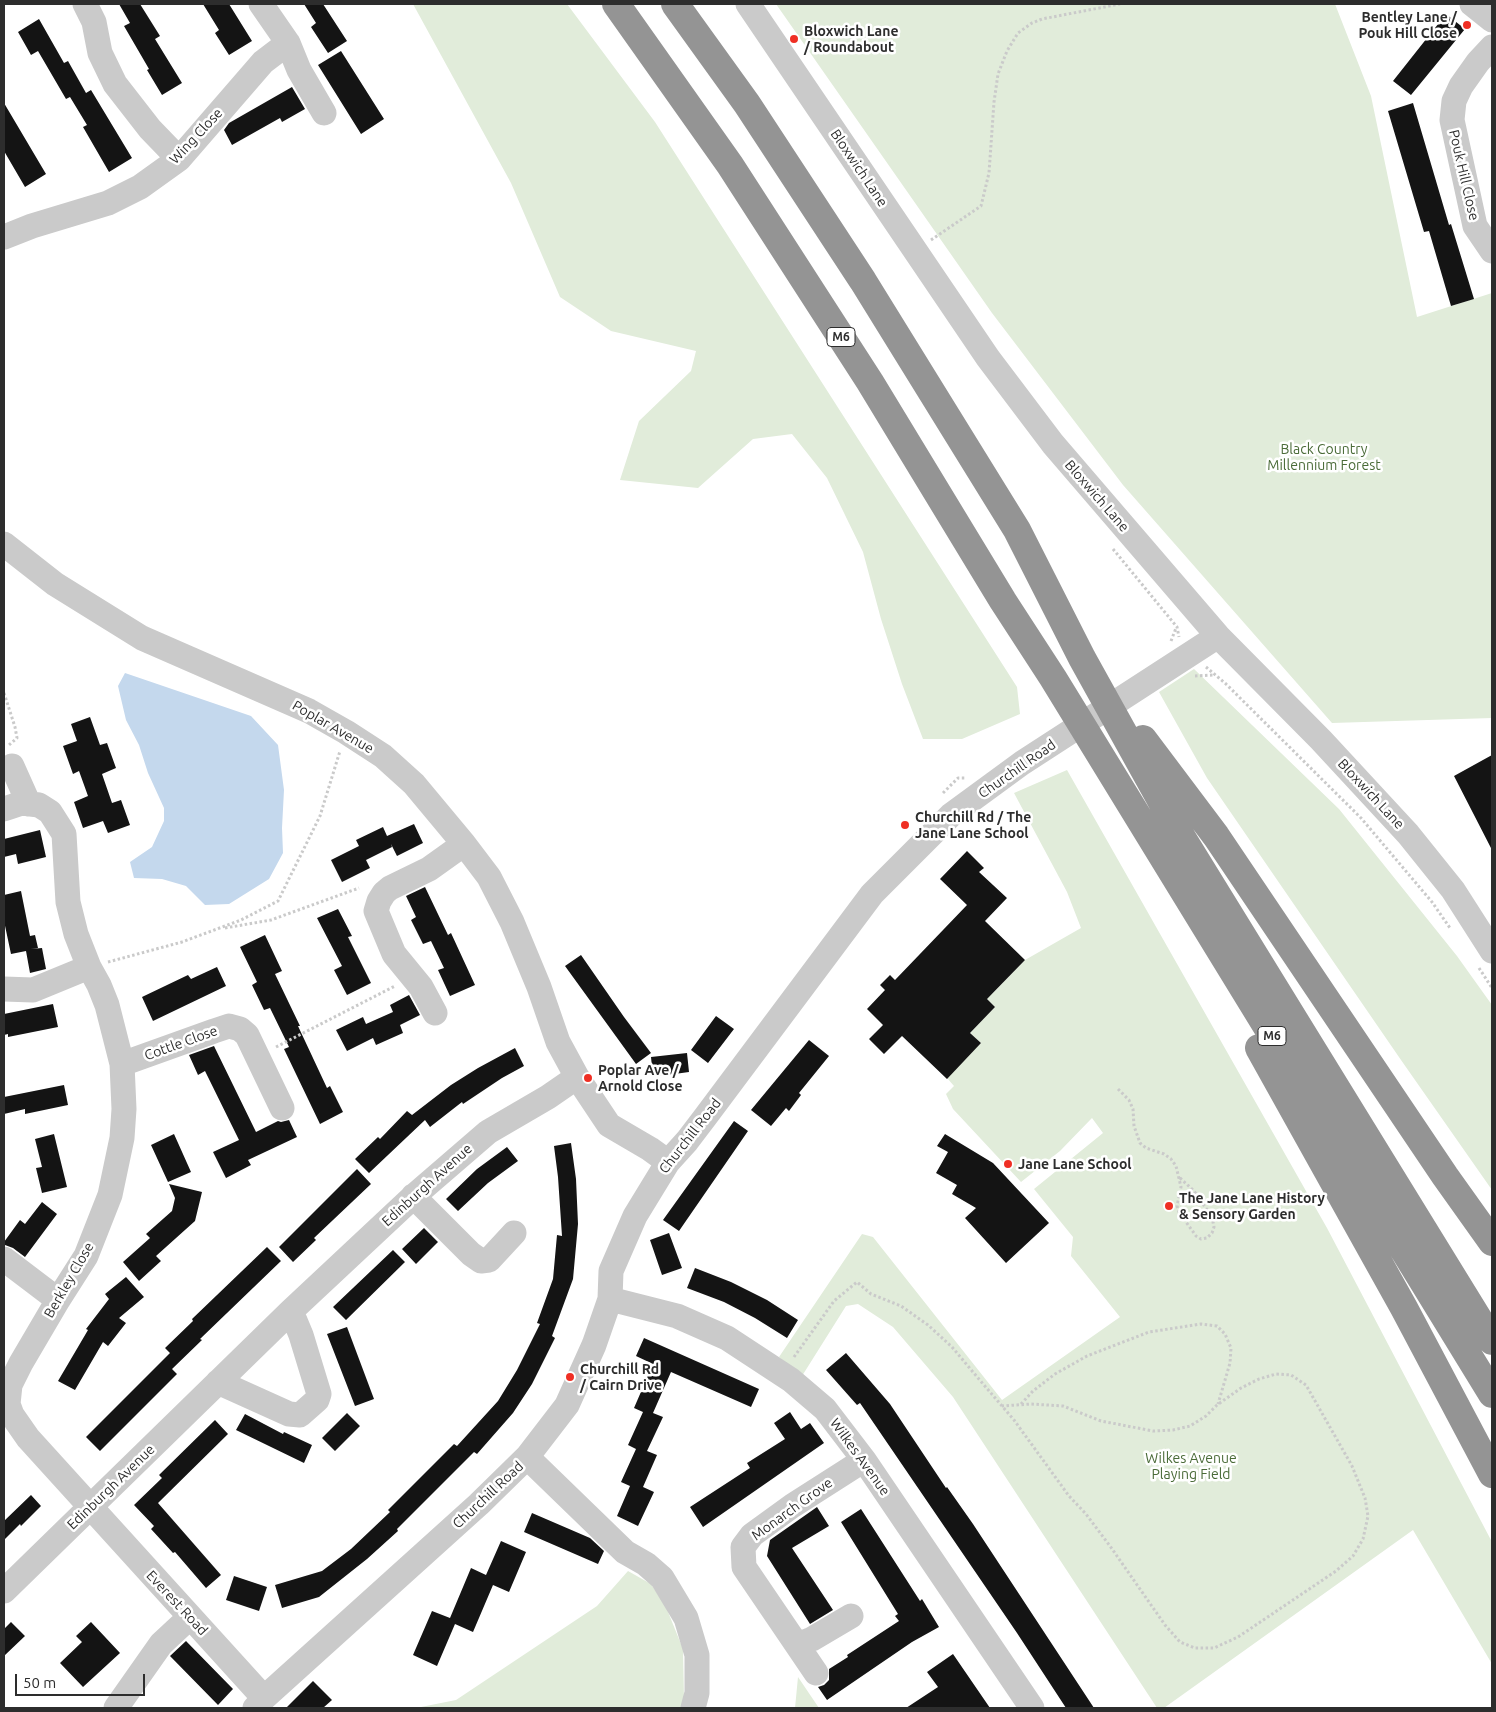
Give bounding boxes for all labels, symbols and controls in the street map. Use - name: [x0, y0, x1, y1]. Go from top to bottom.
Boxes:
- place label: Bentley Lane / Pouk Hill Close: [1358, 9, 1457, 41]
- marker: Bentley Lane / Pouk Hill Close: [1461, 19, 1473, 31]
- place label: Bloxwich Lane / Roundabout: [804, 23, 898, 56]
- marker: Bloxwich Lane / Roundabout: [788, 33, 800, 45]
- street label: Wing Close: [166, 105, 226, 167]
- street label: Bloxwich Lane: [827, 126, 891, 210]
- street label: Pouk Hill Close: [1445, 128, 1483, 222]
- road number: M6: [827, 328, 855, 347]
- park label: Black Country Millennium Forest: [1267, 441, 1381, 474]
- street label: Bloxwich Lane: [1061, 457, 1133, 535]
- street label: Poplar Avenue: [289, 697, 377, 757]
- street label: Churchill Road: [975, 736, 1059, 802]
- street label: Bloxwich Lane: [1334, 755, 1408, 833]
- place label: Churchill Rd / The Jane Lane School: [915, 809, 1031, 842]
- marker: Churchill Rd / The Jane Lane School: [899, 819, 911, 831]
- street label: Cottle Close: [142, 1022, 220, 1064]
- road number: M6: [1258, 1026, 1286, 1046]
- place label: Poplar Ave / Arnold Close: [598, 1062, 682, 1094]
- marker: Poplar Ave / Arnold Close: [582, 1072, 594, 1084]
- street label: Churchill Road: [655, 1095, 725, 1177]
- street label: Edinburgh Avenue: [379, 1140, 475, 1230]
- place label: Jane Lane School: [1018, 1156, 1132, 1172]
- marker: Jane Lane School: [1002, 1158, 1014, 1170]
- place label: The Jane Lane History & Sensory Garden: [1179, 1190, 1325, 1222]
- marker: The Jane Lane History & Sensory Garden: [1163, 1200, 1175, 1212]
- street label: Berkley Close: [41, 1239, 97, 1321]
- place label: Churchill Rd / Cairn Drive: [580, 1361, 662, 1394]
- marker: Churchill Rd / Cairn Drive: [564, 1371, 576, 1383]
- street label: Wilkes Avenue: [826, 1415, 894, 1499]
- street label: Edinburgh Avenue: [64, 1441, 158, 1533]
- park label: Wilkes Avenue Playing Field: [1145, 1450, 1237, 1482]
- street label: Churchill Road: [449, 1458, 527, 1532]
- street label: Monarch Grove: [748, 1474, 836, 1544]
- street label: Everest Road: [143, 1567, 211, 1639]
- scale bar: [18, 1664, 148, 1696]
- text: 50 m: [23, 1674, 56, 1691]

